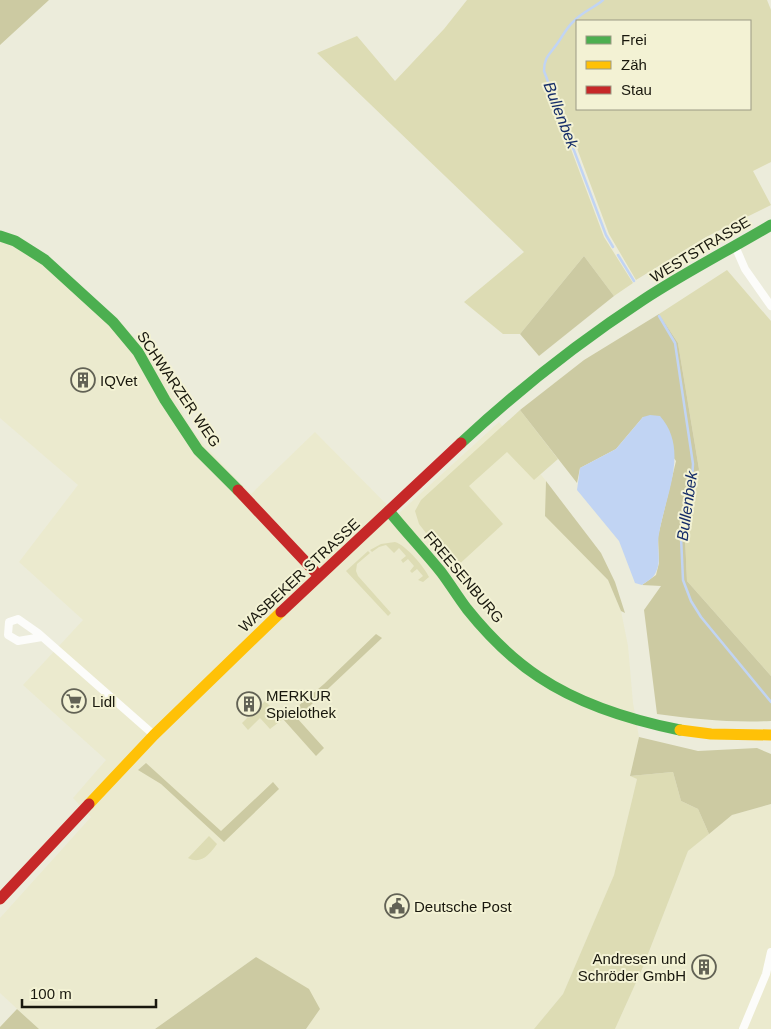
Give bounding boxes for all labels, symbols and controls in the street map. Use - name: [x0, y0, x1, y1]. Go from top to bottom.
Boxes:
- legend: [576, 20, 751, 110]
- text: Frei: [621, 31, 647, 48]
- text: Zäh: [621, 56, 647, 73]
- water label: Bullenbek: [540, 79, 582, 152]
- text: Stau: [621, 81, 652, 98]
- street label: WESTSTRASSE: [647, 213, 753, 285]
- street label: SCHWARZER WEG: [134, 328, 224, 450]
- building icon: IQVet: [70, 367, 96, 393]
- place label: IQVet: [100, 372, 138, 389]
- water label: Bullenbek: [674, 469, 700, 542]
- street label: WASBEKER STRASSE: [235, 515, 363, 635]
- street label: FREESENBURG: [421, 528, 507, 626]
- place label: MERKUR Spielothek: [266, 687, 337, 721]
- supermarket icon: Lidl: [61, 688, 87, 714]
- building icon: MERKUR Spielothek: [236, 691, 262, 717]
- place label: Lidl: [92, 693, 115, 710]
- public building icon: Deutsche Post: [384, 893, 410, 919]
- place label: Deutsche Post: [414, 898, 512, 915]
- place label: Andresen und Schröder GmbH: [578, 950, 686, 984]
- building icon: Andresen und Schröder GmbH: [691, 954, 717, 980]
- scale bar: [22, 976, 156, 1008]
- text: 100 m: [30, 985, 72, 1002]

